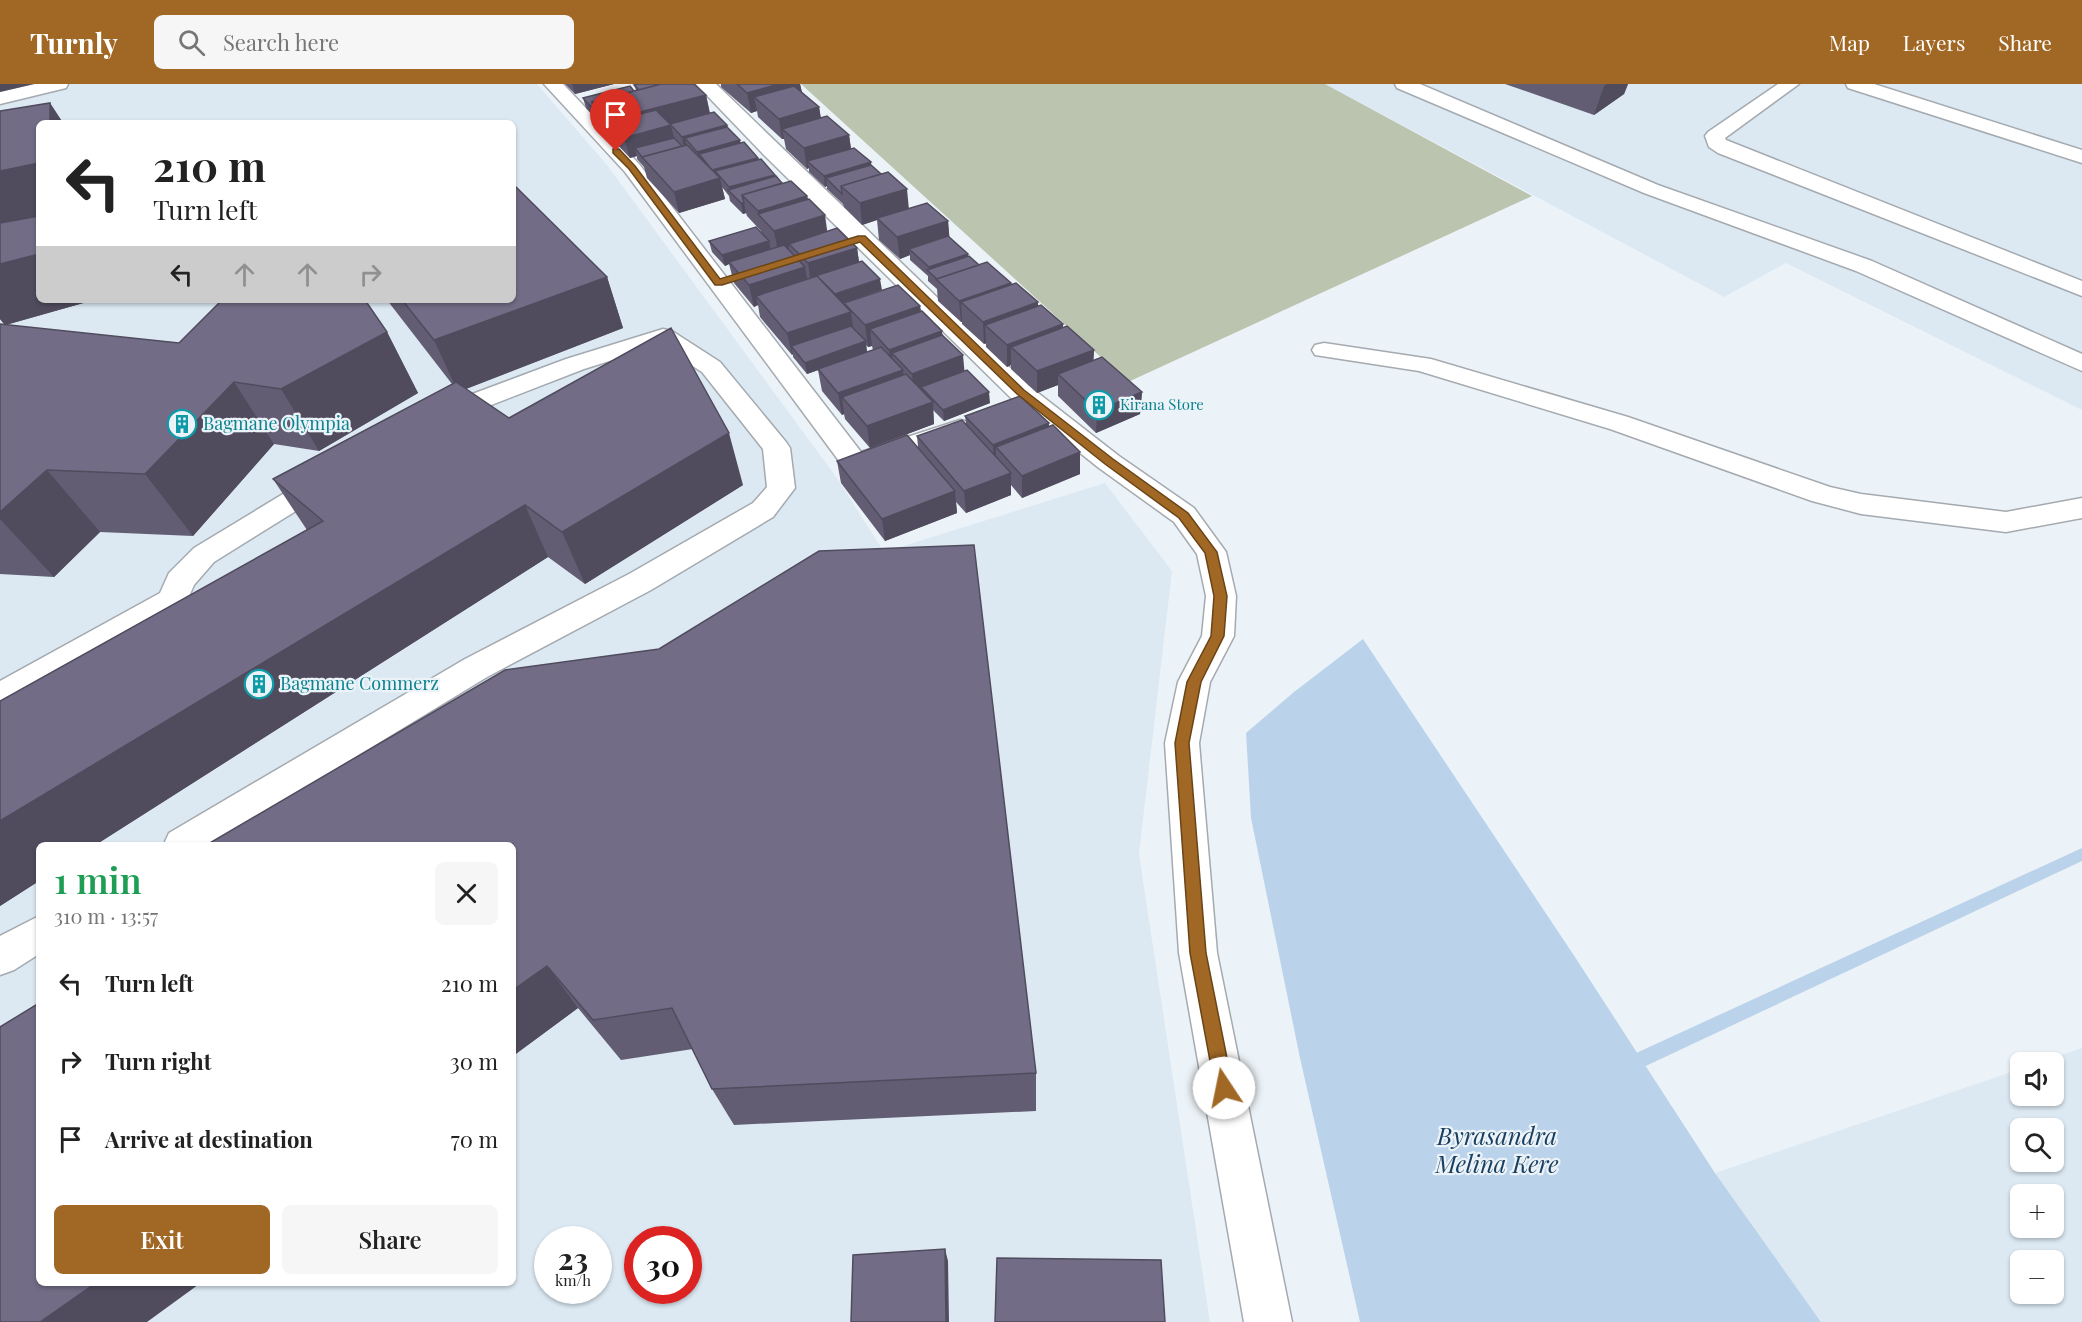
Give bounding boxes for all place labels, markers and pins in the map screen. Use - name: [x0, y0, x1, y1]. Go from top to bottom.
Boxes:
- pin: [590, 89, 641, 151]
- building icon: Kirana Store: [1083, 389, 1115, 421]
- place label: Kirana Store: [1120, 394, 1204, 414]
- building icon: Bagmane Olympia: [166, 408, 198, 440]
- place label: Bagmane Olympia: [203, 411, 350, 435]
- building icon: Bagmane Commerz: [243, 668, 275, 700]
- place label: Bagmane Commerz: [280, 671, 439, 695]

